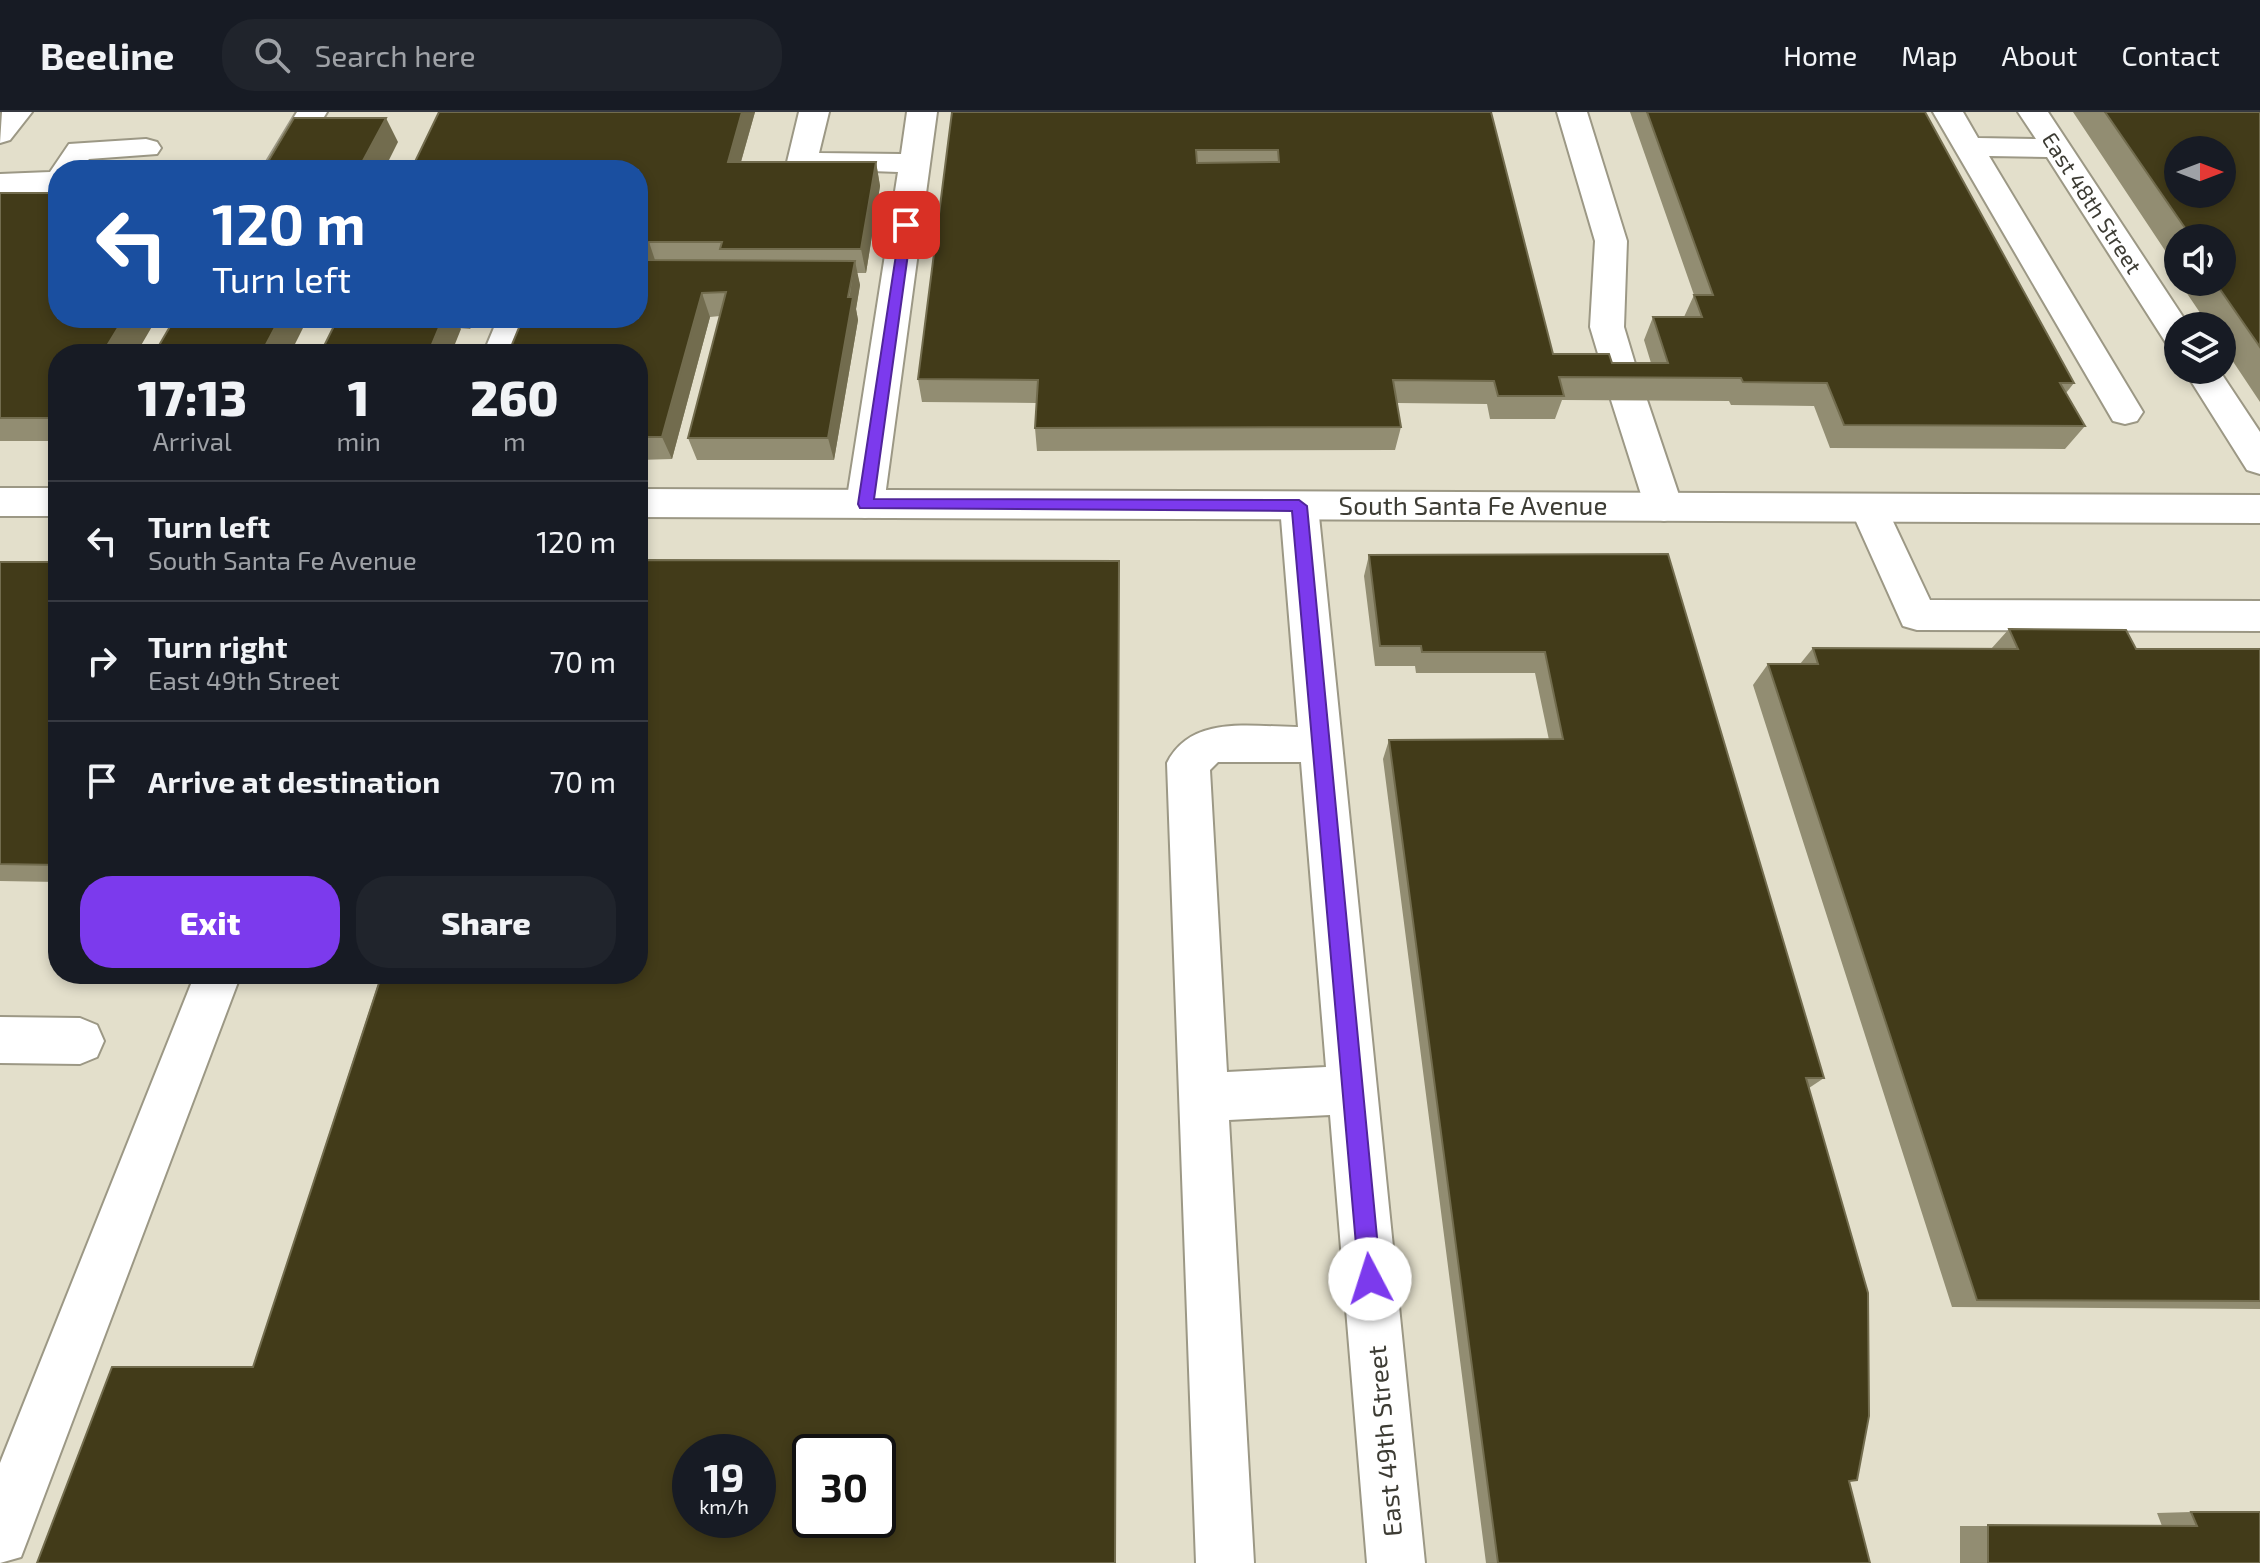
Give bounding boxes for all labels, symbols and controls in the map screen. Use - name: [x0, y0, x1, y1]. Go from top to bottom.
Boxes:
- search box: [222, 19, 782, 91]
- text: Beeline: [40, 32, 174, 78]
- icon: search: [250, 33, 294, 77]
- text: Search here: [314, 37, 476, 73]
- text: Home: [1783, 38, 1857, 72]
- text: Map: [1901, 38, 1958, 72]
- text: About: [2002, 38, 2077, 72]
- text: Contact: [2121, 38, 2220, 72]
- street label: East 48th Street: [2038, 127, 2148, 278]
- north arrow: [2164, 136, 2236, 208]
- map controls: [2164, 136, 2236, 384]
- text: 120 m: [212, 189, 366, 256]
- pin: [872, 191, 940, 259]
- icon: left: [80, 192, 184, 296]
- icon: arrive: [884, 203, 928, 247]
- button: sound: [2164, 224, 2236, 296]
- text: Turn left: [212, 257, 351, 300]
- button: layers: [2164, 312, 2236, 384]
- text: 17:13: [138, 368, 247, 426]
- text: 1: [348, 368, 369, 426]
- text: 260: [470, 368, 558, 426]
- text: Arrival: [153, 425, 232, 456]
- text: min: [336, 425, 381, 456]
- text: m: [503, 425, 526, 456]
- street label: South Santa Fe Avenue: [1339, 489, 1607, 520]
- text: Turn left: [148, 508, 270, 544]
- icon: left: [80, 519, 124, 563]
- text: 120 m: [536, 523, 616, 559]
- text: South Santa Fe Avenue: [148, 544, 417, 575]
- text: Turn right: [148, 628, 288, 664]
- icon: right: [80, 639, 124, 683]
- text: 70 m: [550, 643, 616, 679]
- text: East 49th Street: [148, 664, 340, 695]
- icon: arrive: [80, 759, 124, 803]
- text: Arrive at destination: [148, 763, 440, 799]
- text: 70 m: [550, 763, 616, 799]
- button: Exit: [80, 876, 340, 968]
- button: Share: [356, 876, 616, 968]
- position arrow: [1328, 1237, 1412, 1321]
- street label: East 49th Street: [1360, 1344, 1407, 1538]
- speed limit sign: 30: [792, 1434, 896, 1538]
- text: 19: [704, 1452, 744, 1500]
- text: km/h: [699, 1494, 749, 1518]

